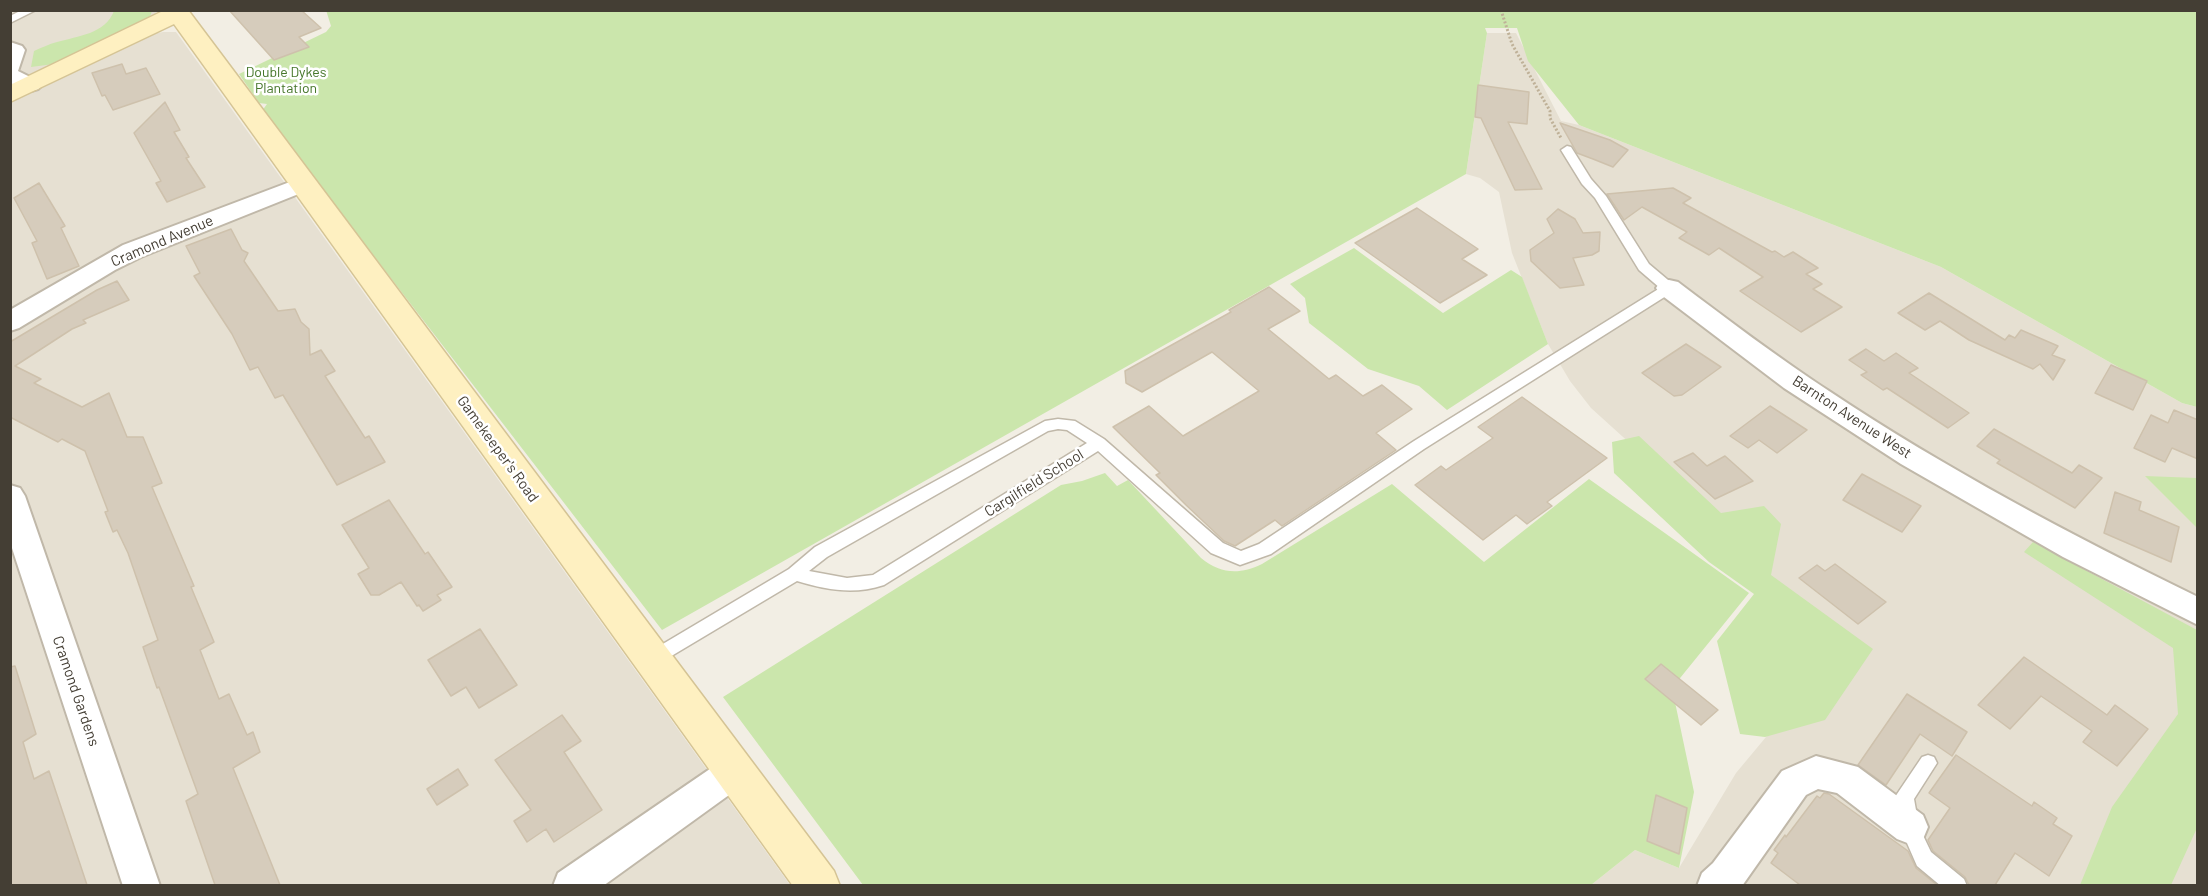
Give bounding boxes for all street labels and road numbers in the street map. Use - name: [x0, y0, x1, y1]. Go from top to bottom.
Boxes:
- street label: Cramond Avenue: [108, 211, 216, 271]
- street label: Barnton Avenue West: [1789, 372, 1915, 462]
- street label: Gamekeeper's Road: [453, 392, 543, 506]
- street label: Cargilfield School: [981, 445, 1087, 521]
- street label: Cramond Gardens: [49, 633, 103, 749]

